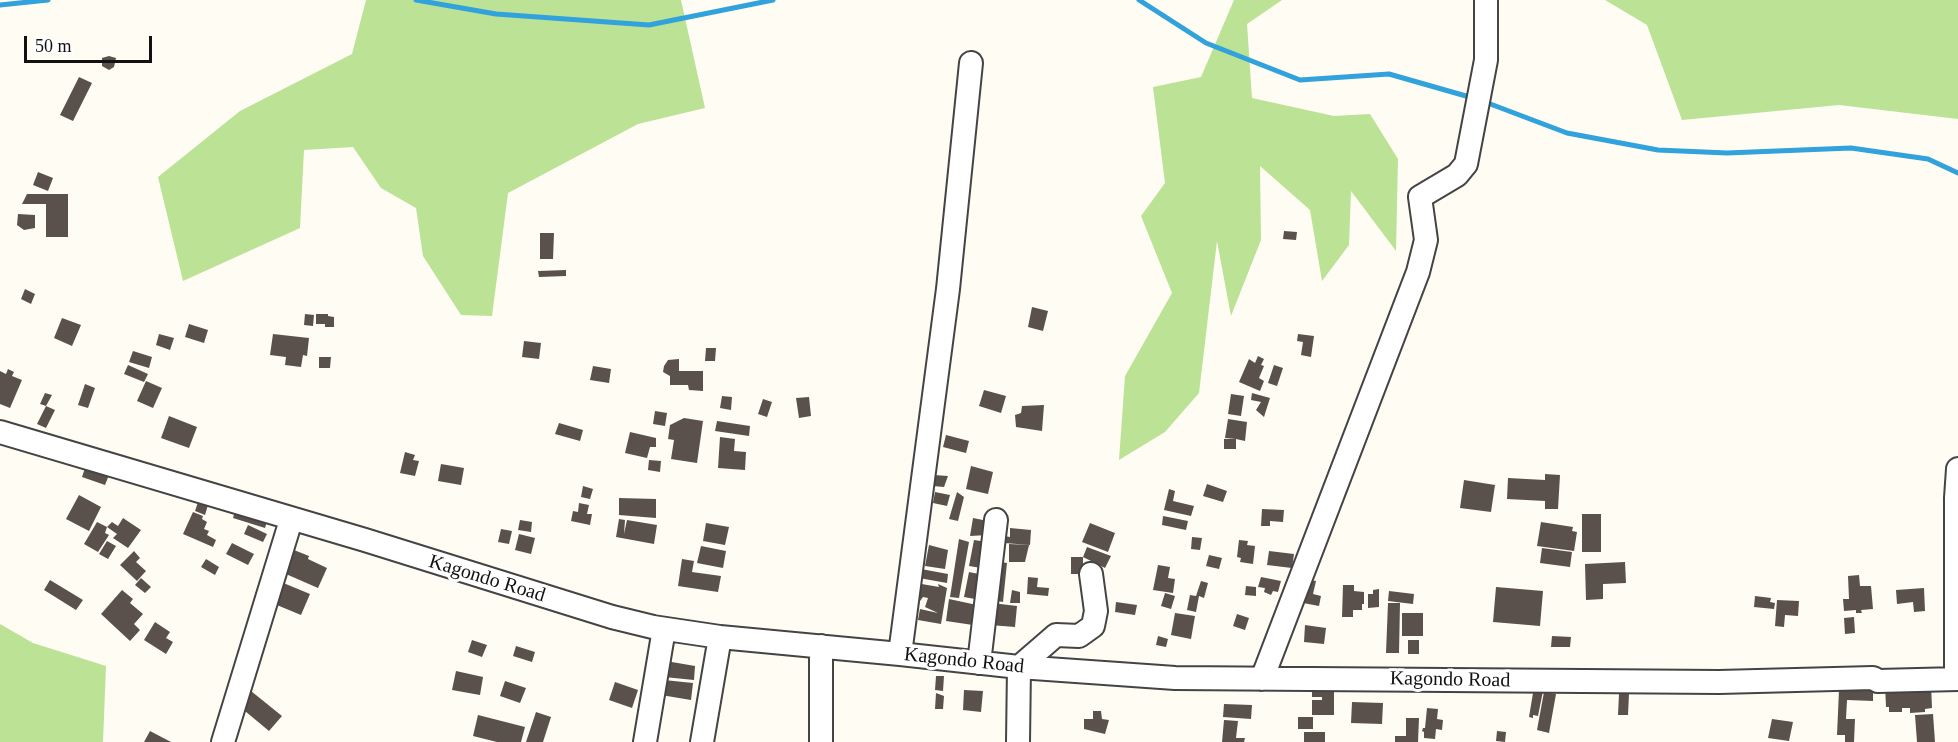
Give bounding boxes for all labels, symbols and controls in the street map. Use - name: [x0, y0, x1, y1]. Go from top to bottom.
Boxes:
- scale bar: [27, 24, 154, 62]
- text: 50 m: [35, 36, 72, 56]
- street label: Kagondo Road: [426, 550, 548, 608]
- street label: Kagondo Road: [903, 643, 1025, 679]
- street label: Kagondo Road: [1390, 667, 1510, 693]

